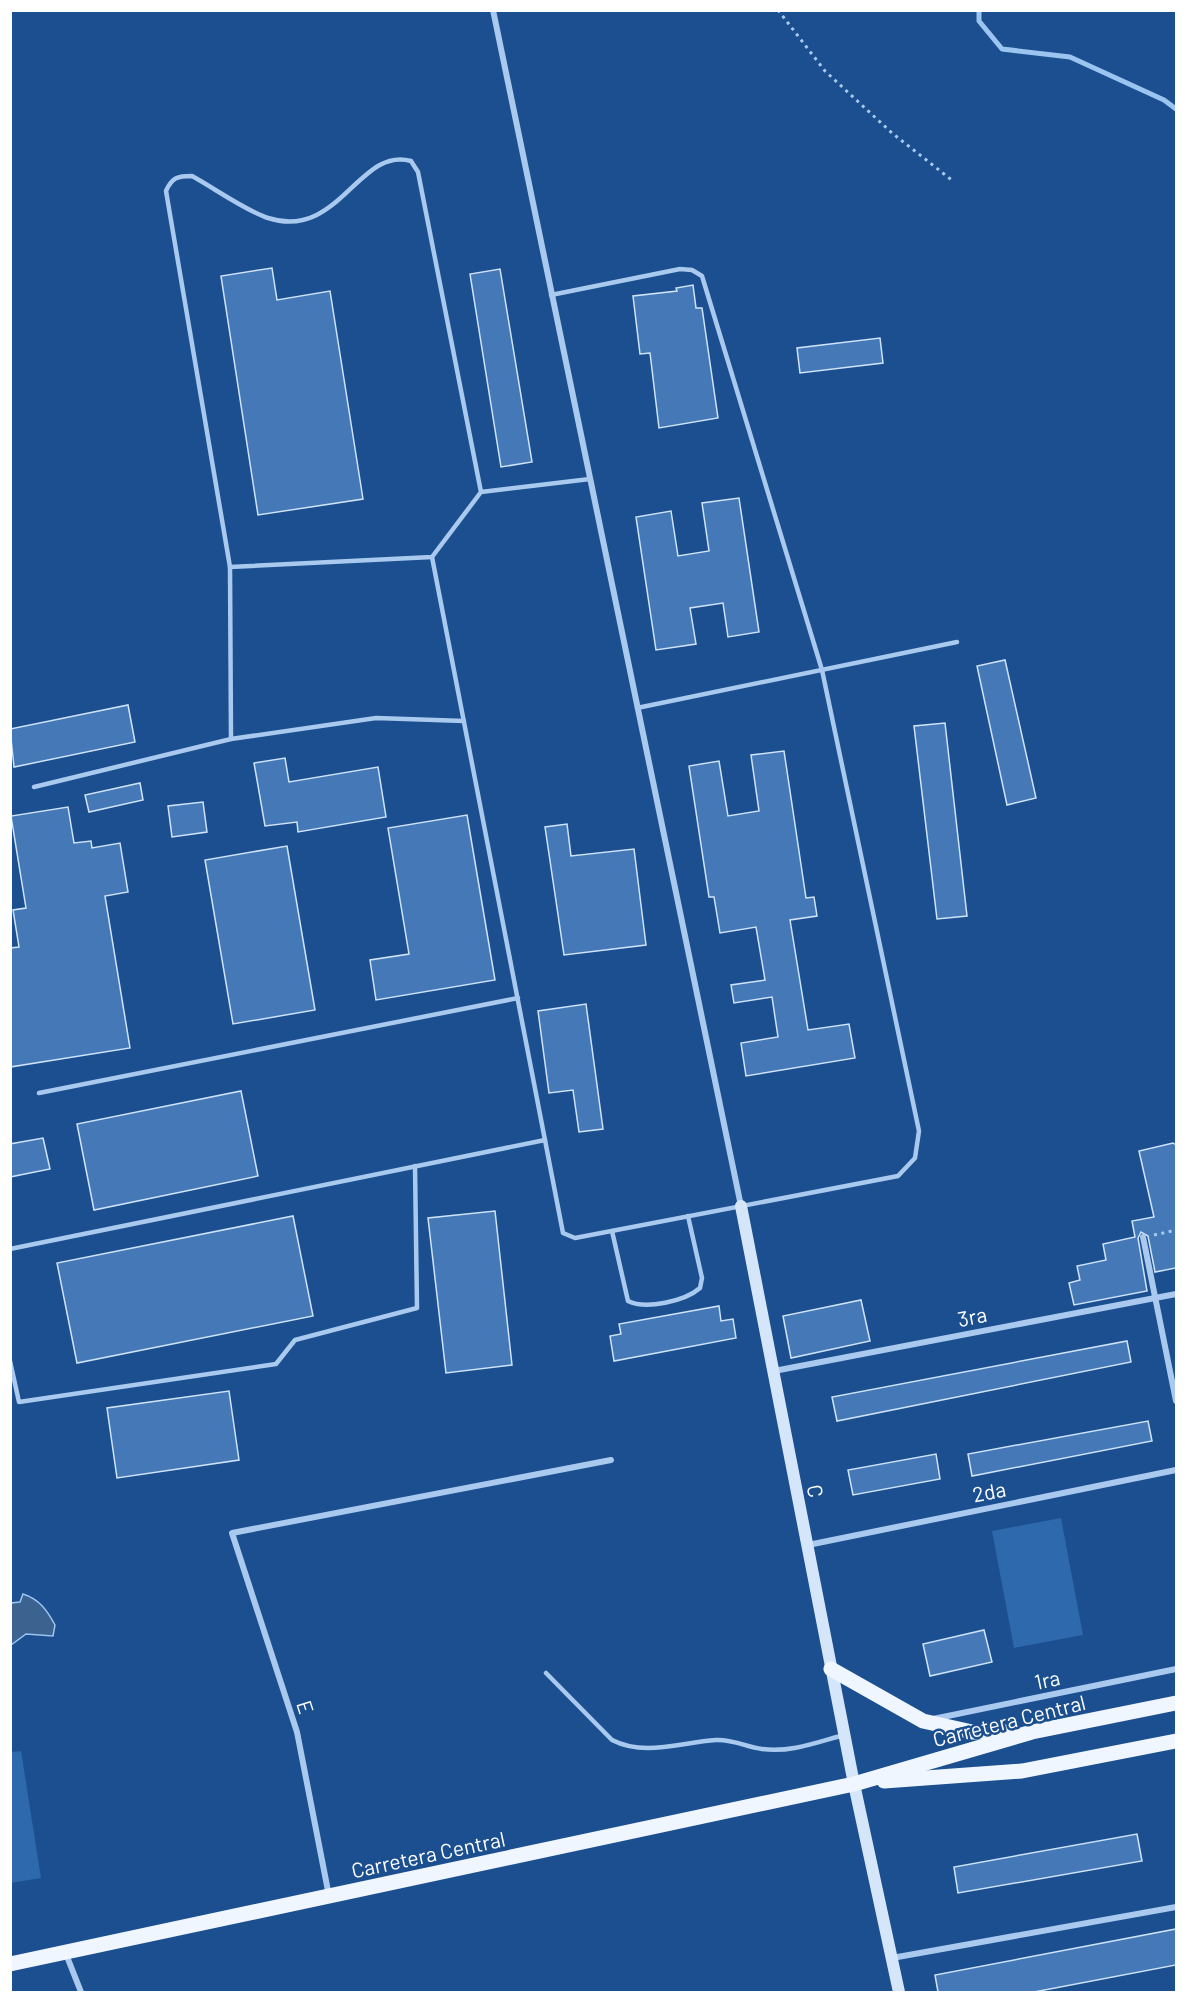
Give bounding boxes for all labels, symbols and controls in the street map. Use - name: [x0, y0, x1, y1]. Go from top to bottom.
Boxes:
- street label: 3ra: [955, 1301, 989, 1331]
- street label: 2da: [970, 1476, 1008, 1506]
- street label: C: [803, 1482, 829, 1500]
- street label: 1ra: [1032, 1664, 1062, 1694]
- street label: Carretera Central: [930, 1689, 1088, 1751]
- street label: E: [292, 1697, 320, 1717]
- street label: Carretera Central: [349, 1825, 507, 1883]

